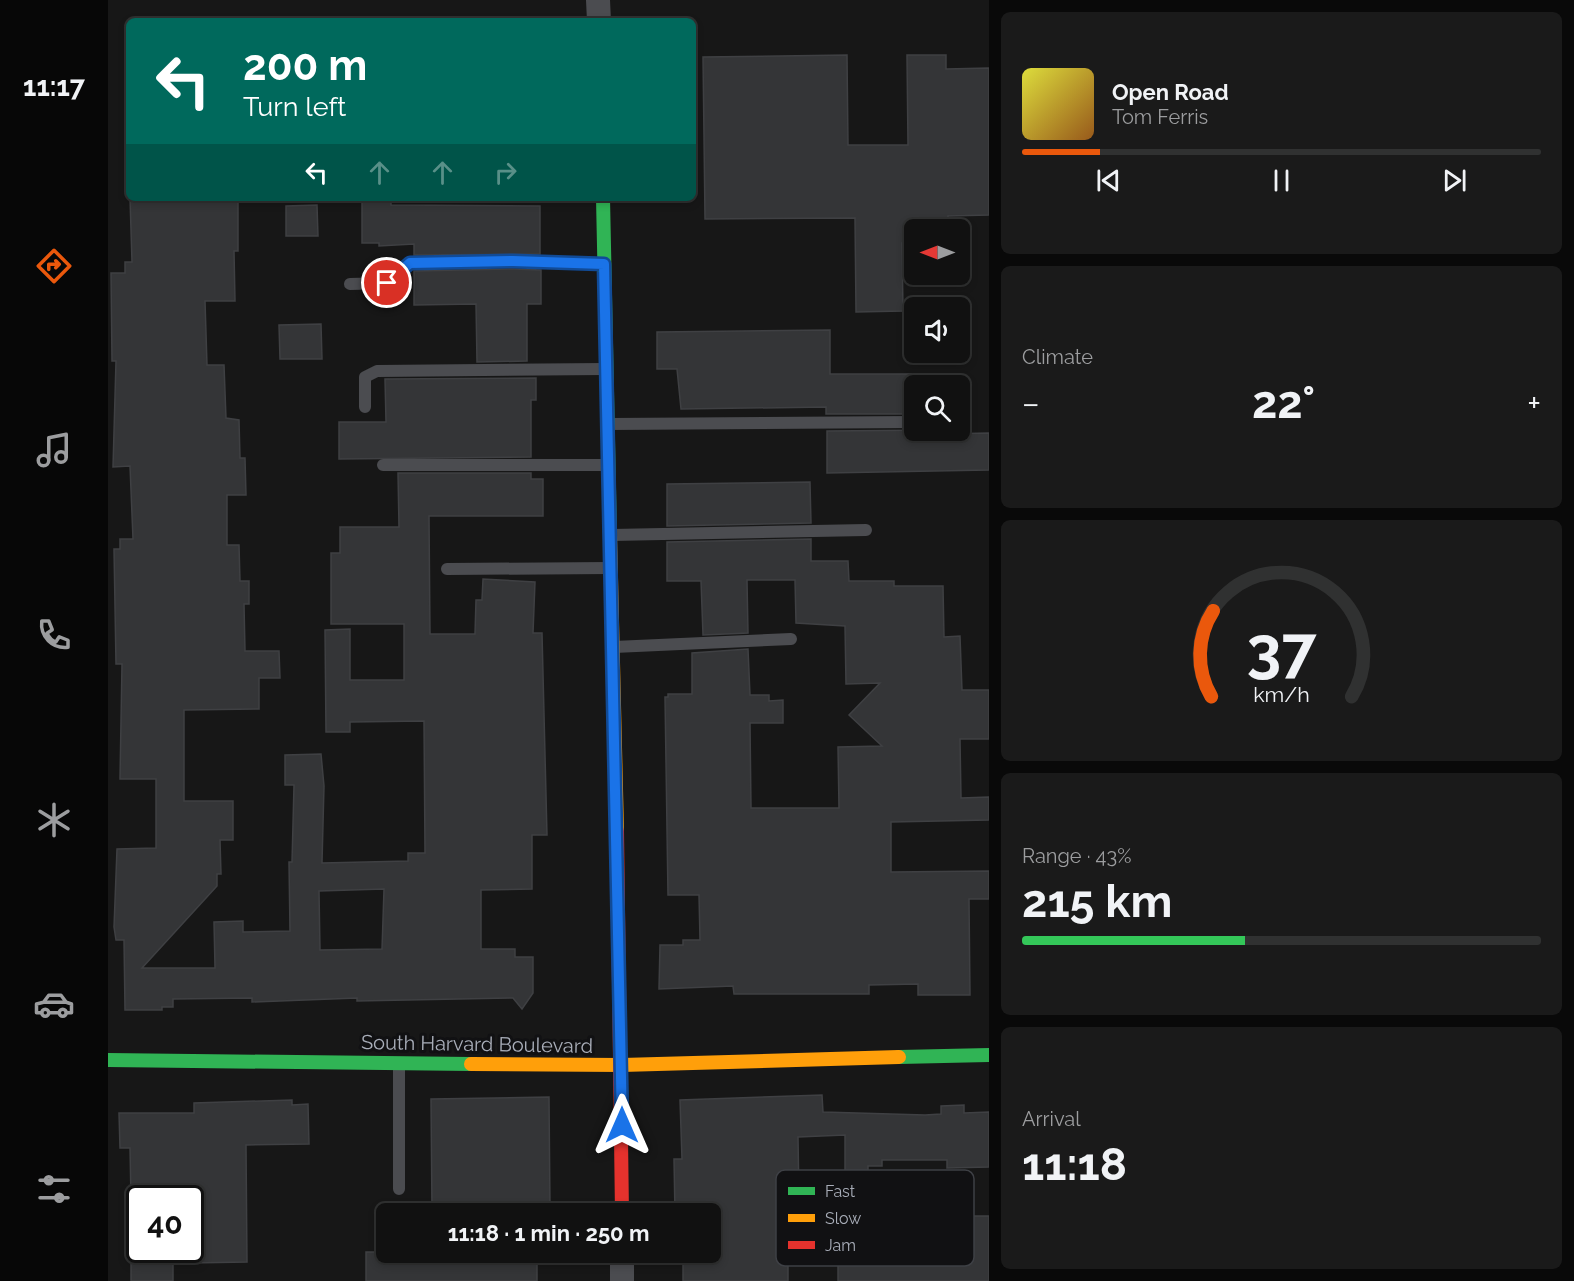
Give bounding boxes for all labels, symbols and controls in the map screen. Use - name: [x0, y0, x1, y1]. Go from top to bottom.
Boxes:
- text: 200 m: [243, 41, 367, 90]
- icon: left: [144, 42, 222, 120]
- text: 11:17: [23, 71, 85, 102]
- text: Open Road: [1112, 79, 1229, 105]
- text: Turn left: [243, 91, 346, 122]
- text: Tom Ferris: [1112, 105, 1208, 129]
- icon: left: [300, 156, 333, 189]
- icon: ahead: [363, 156, 396, 189]
- icon: ahead: [426, 156, 459, 189]
- icon: right: [489, 156, 522, 189]
- icon: previous: [1092, 164, 1125, 197]
- icon: pause: [1265, 164, 1298, 197]
- icon: next: [1438, 164, 1471, 197]
- north arrow: [904, 219, 970, 285]
- map controls: [904, 219, 970, 441]
- icon: directions: [33, 245, 75, 287]
- pin: [361, 257, 412, 308]
- icon: arrive: [370, 266, 403, 299]
- button: sound: [904, 297, 970, 363]
- text: Climate: [1022, 345, 1093, 369]
- button: search: [904, 375, 970, 441]
- text: 22°: [1252, 376, 1315, 429]
- text: −: [1022, 384, 1040, 423]
- text: +: [1527, 384, 1541, 423]
- icon: music: [33, 429, 75, 471]
- text: 37: [1247, 613, 1317, 687]
- icon: phone: [33, 614, 75, 656]
- text: km/h: [1253, 683, 1310, 708]
- icon: climate: [33, 799, 75, 841]
- text: Range · 43%: [1022, 844, 1131, 868]
- text: 215 km: [1022, 875, 1172, 928]
- icon: car: [33, 983, 75, 1025]
- street label: South Harvard Boulevard: [361, 1030, 593, 1058]
- position arrow: [590, 1093, 654, 1157]
- text: Arrival: [1022, 1107, 1081, 1131]
- text: 11:18: [1022, 1138, 1127, 1191]
- icon: filters: [33, 1168, 75, 1210]
- legend: [776, 1170, 974, 1266]
- text: Fast: [825, 1182, 856, 1201]
- speed limit sign: 40: [126, 1185, 204, 1263]
- text: Slow: [825, 1209, 861, 1228]
- text: 11:18 · 1 min · 250 m: [448, 1220, 649, 1246]
- text: Jam: [825, 1236, 856, 1255]

